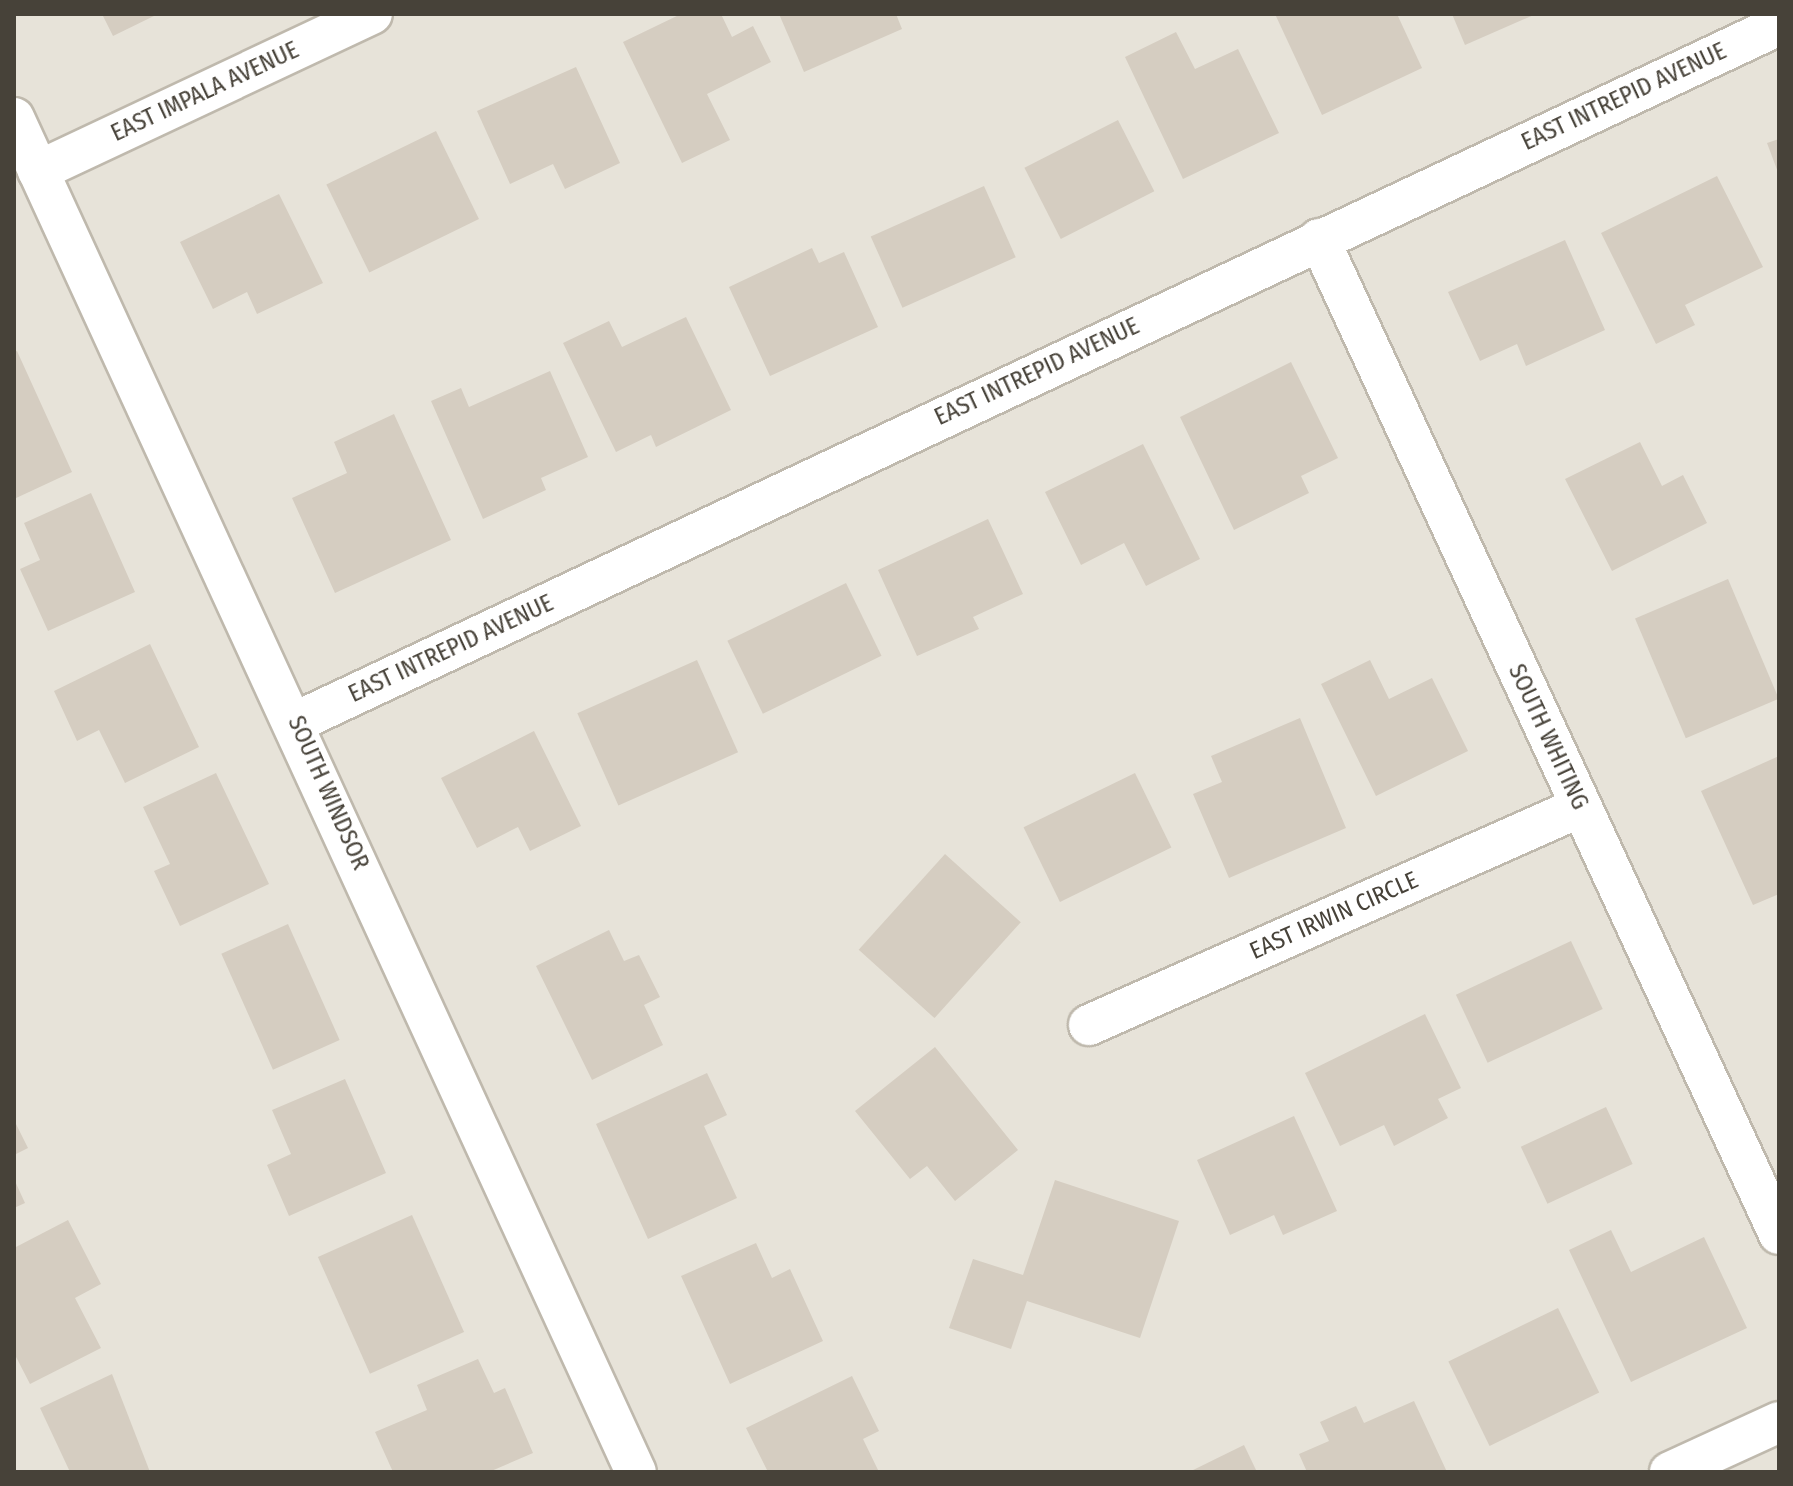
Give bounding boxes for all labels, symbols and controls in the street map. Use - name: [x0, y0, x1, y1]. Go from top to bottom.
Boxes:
- street label: EAST IMPALA AVENUE: [107, 36, 303, 148]
- street label: EAST INTREPID AVENUE: [1517, 37, 1731, 157]
- street label: EAST INTREPID AVENUE: [930, 312, 1144, 432]
- street label: EAST INTREPID AVENUE: [344, 589, 558, 709]
- street label: SOUTH WHITING: [1502, 660, 1594, 814]
- street label: SOUTH WINDSOR: [281, 712, 375, 874]
- street label: EAST IRWIN CIRCLE: [1245, 866, 1423, 966]

